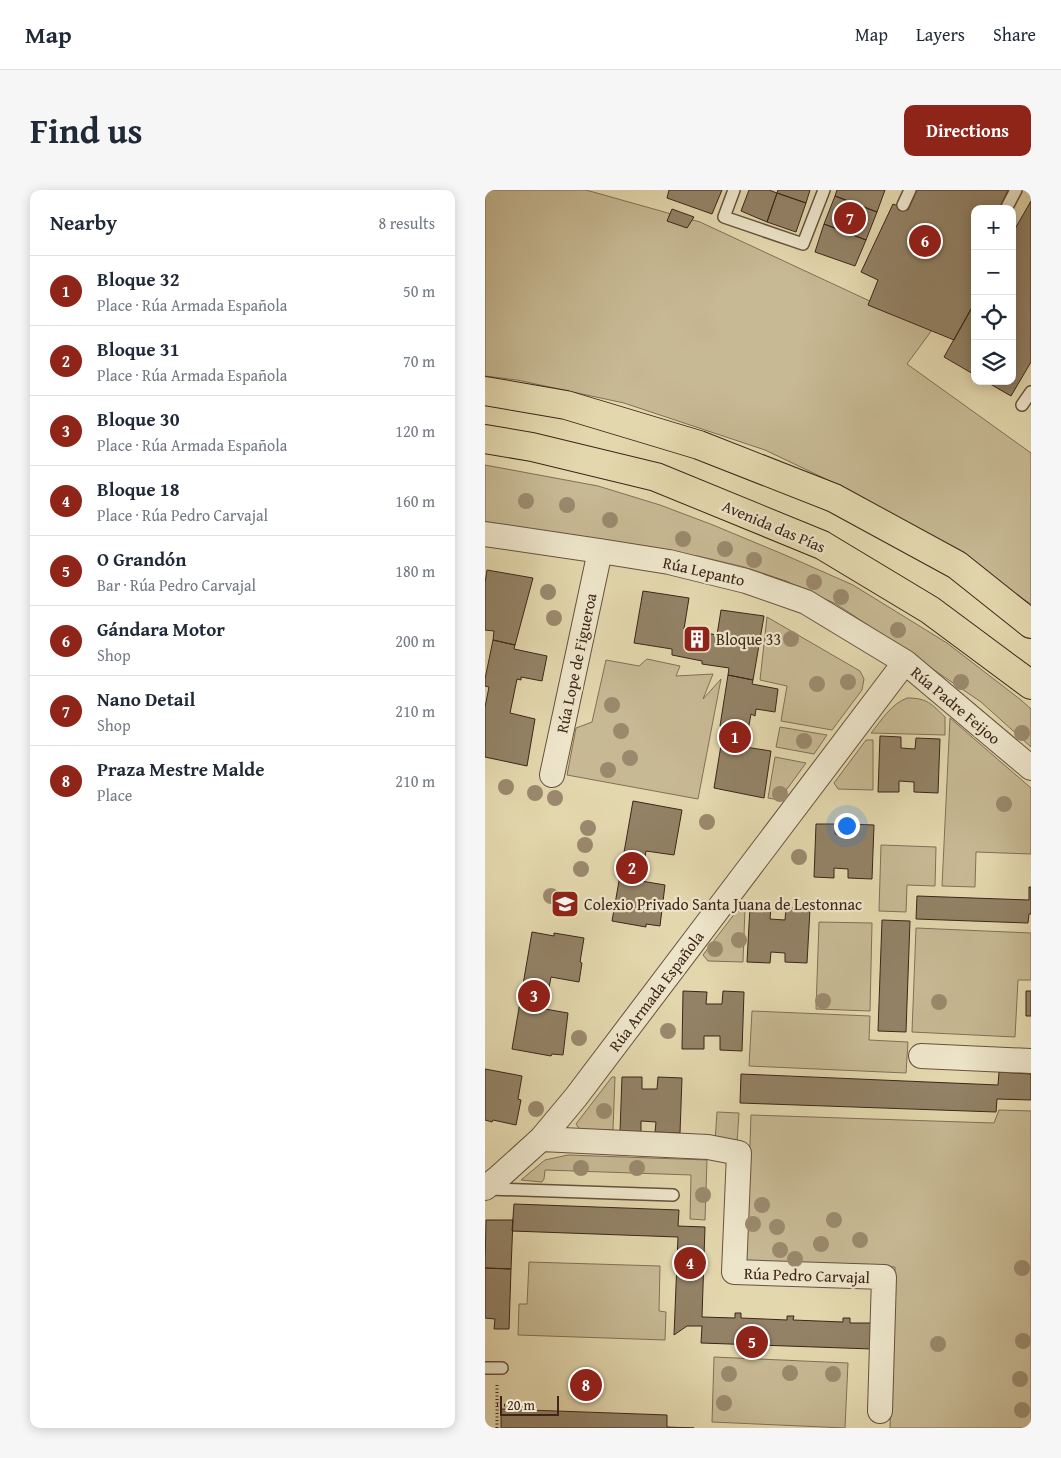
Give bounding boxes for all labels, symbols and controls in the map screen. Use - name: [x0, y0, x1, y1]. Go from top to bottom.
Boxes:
- text: Map: [25, 17, 72, 52]
- text: Map: [855, 21, 888, 48]
- text: Layers: [916, 21, 965, 48]
- text: Share: [993, 21, 1036, 48]
- text: Find us: [30, 105, 143, 156]
- button: Directions: [904, 105, 1031, 156]
- pin: 7: [834, 199, 866, 237]
- map controls: [971, 205, 1016, 385]
- button: +: [971, 205, 1016, 250]
- text: Nearby: [50, 207, 117, 238]
- text: 8 results: [378, 211, 435, 235]
- pin: 6: [909, 222, 941, 260]
- button: −: [971, 250, 1016, 295]
- text: Bloque 32: [97, 265, 179, 293]
- text: 1: [62, 279, 70, 303]
- text: 50 m: [403, 279, 435, 303]
- text: Place · Rúa Armada Española: [97, 293, 287, 317]
- button: locate: [971, 295, 1016, 340]
- text: Bloque 31: [97, 335, 179, 363]
- button: layers: [971, 340, 1016, 385]
- text: 2: [62, 349, 70, 373]
- text: 70 m: [403, 349, 435, 373]
- text: Place · Rúa Armada Española: [97, 363, 287, 387]
- text: Bloque 30: [97, 405, 179, 433]
- text: 3: [62, 419, 70, 443]
- text: 120 m: [395, 419, 435, 443]
- text: Place · Rúa Armada Española: [97, 433, 287, 457]
- text: Bloque 18: [97, 475, 179, 503]
- text: 4: [62, 489, 70, 513]
- text: 160 m: [395, 489, 435, 513]
- street label: Avenida das Pías: [719, 493, 829, 559]
- text: Place · Rúa Pedro Carvajal: [97, 503, 268, 527]
- text: O Grandón: [97, 545, 186, 573]
- street label: Rúa Lepanto: [661, 550, 747, 592]
- text: 5: [62, 559, 70, 583]
- text: 180 m: [395, 559, 435, 583]
- text: Bar · Rúa Pedro Carvajal: [97, 573, 256, 597]
- street label: Rúa Lope de Figueroa: [549, 590, 603, 735]
- text: Gándara Motor: [97, 615, 225, 643]
- building icon: Bloque 33: [682, 624, 712, 654]
- place label: Bloque 33: [716, 627, 781, 651]
- text: 6: [62, 629, 70, 653]
- text: 200 m: [395, 629, 435, 653]
- text: Shop: [97, 643, 131, 667]
- street label: Rúa Padre Feijoo: [906, 660, 1006, 750]
- text: Nano Detail: [97, 685, 195, 713]
- text: 7: [62, 699, 70, 723]
- text: 210 m: [395, 699, 435, 723]
- text: Shop: [97, 713, 131, 737]
- pin: 1: [719, 718, 751, 756]
- text: Praza Mestre Malde: [97, 755, 265, 783]
- text: 8: [62, 769, 70, 793]
- text: 210 m: [395, 769, 435, 793]
- text: Place: [97, 783, 132, 807]
- your location: [834, 813, 860, 839]
- pin: 2: [616, 849, 648, 887]
- school or university icon: Colexio Privado Santa Juana de Lestonnac: [550, 889, 580, 919]
- place label: Colexio Privado Santa Juana de Lestonnac: [584, 892, 862, 916]
- street label: Rúa Armada Española: [603, 925, 710, 1056]
- pin: 3: [518, 977, 550, 1015]
- pin: 4: [674, 1244, 706, 1282]
- street label: Rúa Pedro Carvajal: [744, 1261, 871, 1289]
- pin: 5: [736, 1323, 768, 1361]
- pin: 8: [570, 1366, 602, 1404]
- scale bar: [500, 1393, 559, 1416]
- text: 20 m: [507, 1395, 535, 1415]

